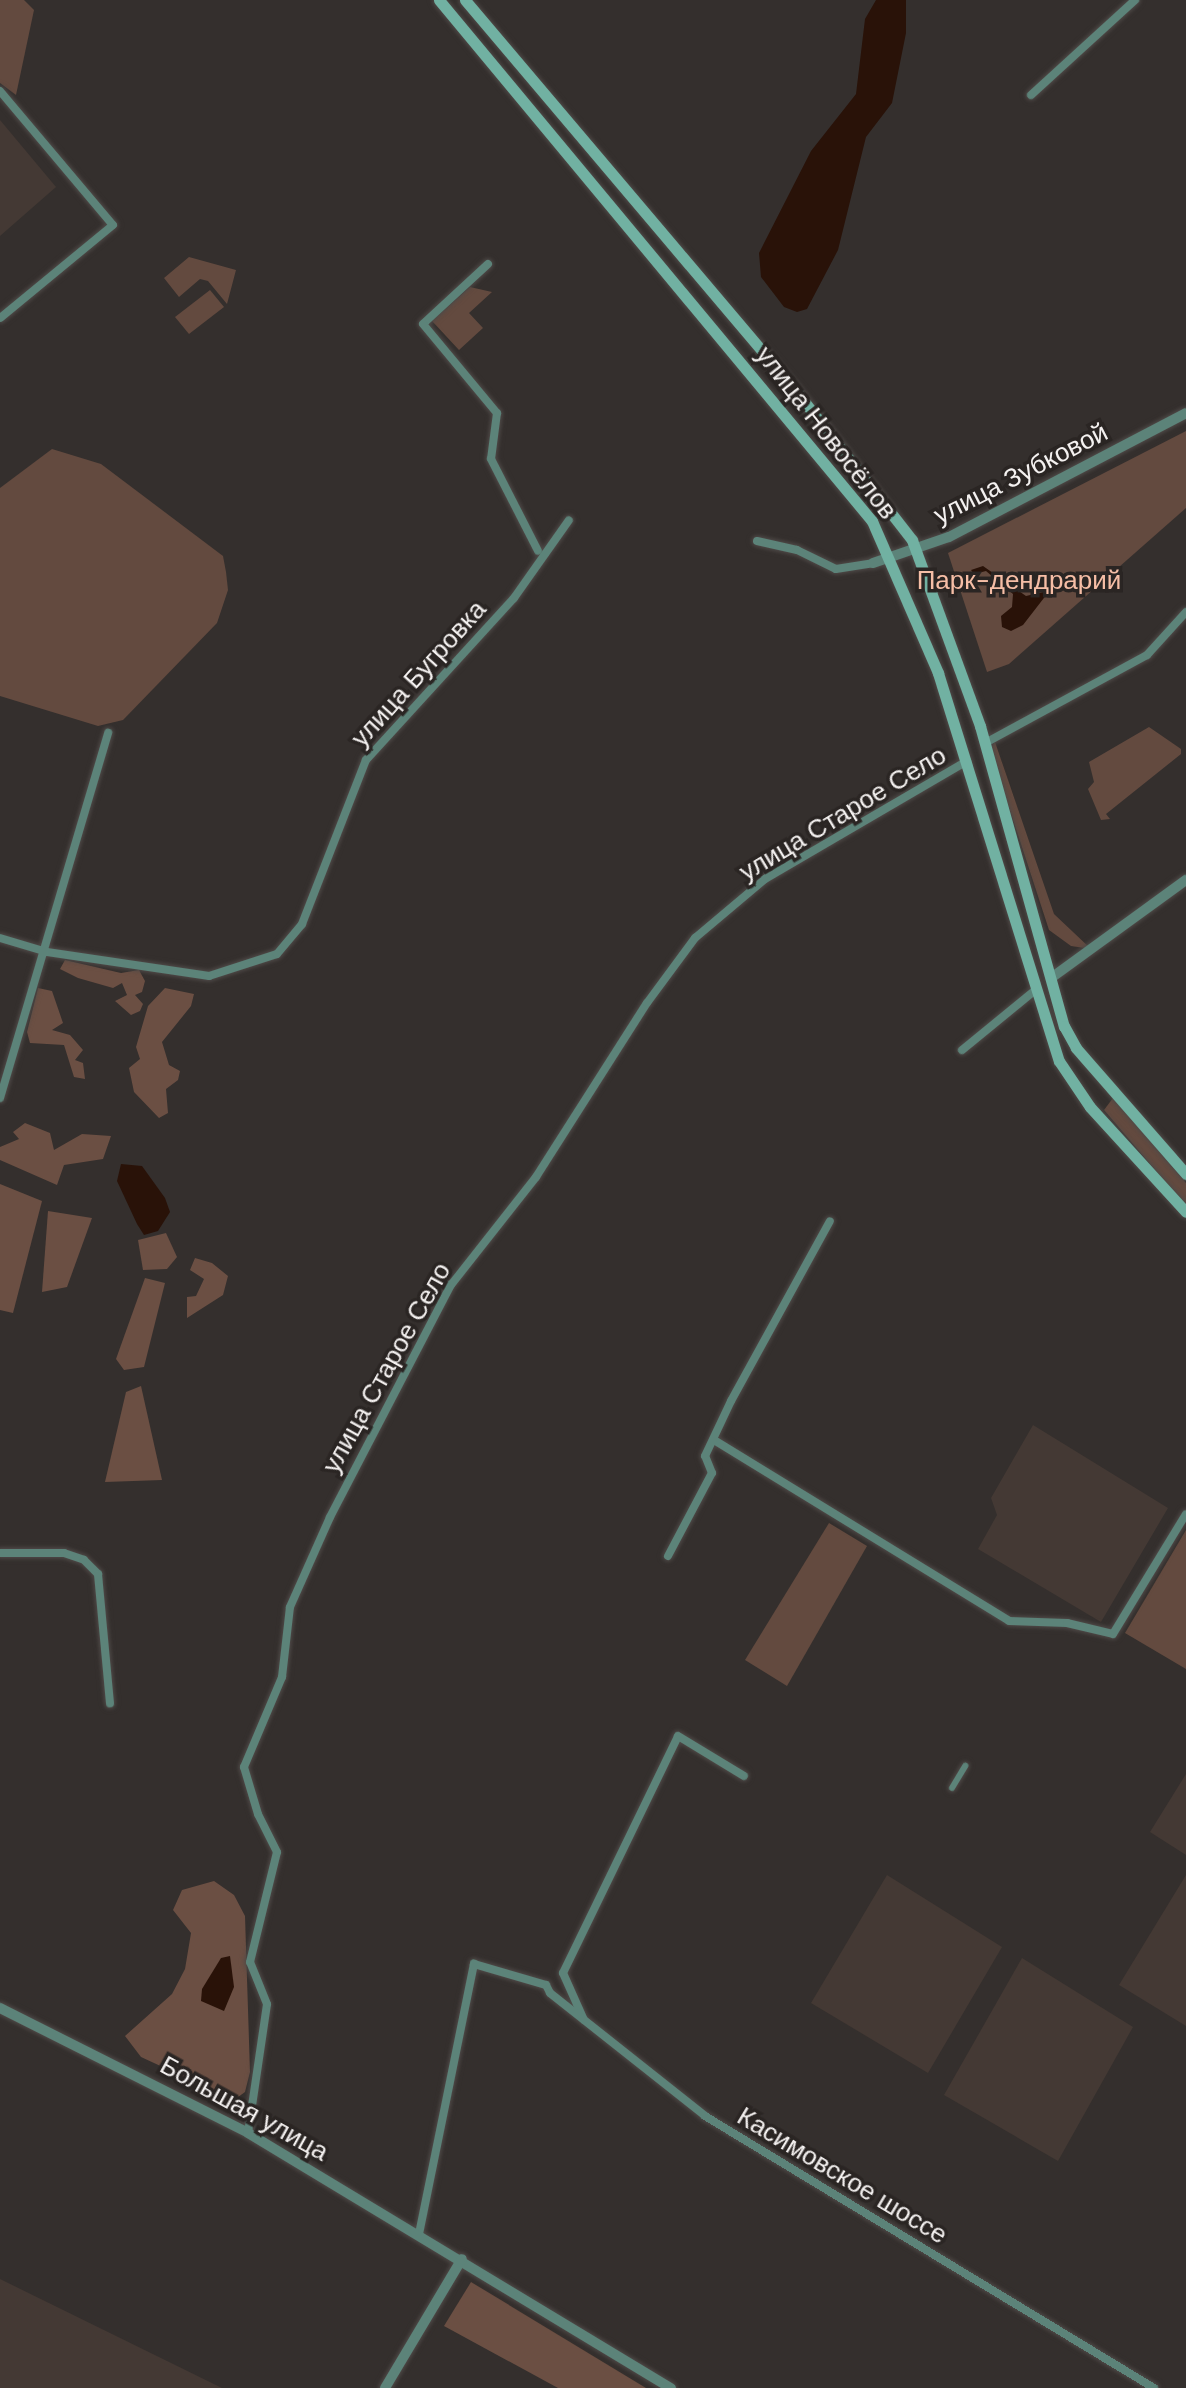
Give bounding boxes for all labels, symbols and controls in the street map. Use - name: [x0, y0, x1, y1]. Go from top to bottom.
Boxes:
- street label: улица Новосёлов: [749, 340, 903, 526]
- street label: улица Зубковой: [929, 417, 1113, 531]
- park label: Парк-дендрарий: [917, 565, 1121, 597]
- street label: улица Бугровка: [345, 594, 493, 754]
- street label: улица Старое Село: [734, 740, 952, 888]
- street label: улица Старое Село: [316, 1257, 458, 1479]
- street label: Большая улица: [154, 2050, 334, 2168]
- street label: Касимовское шоссе: [731, 2101, 953, 2251]

